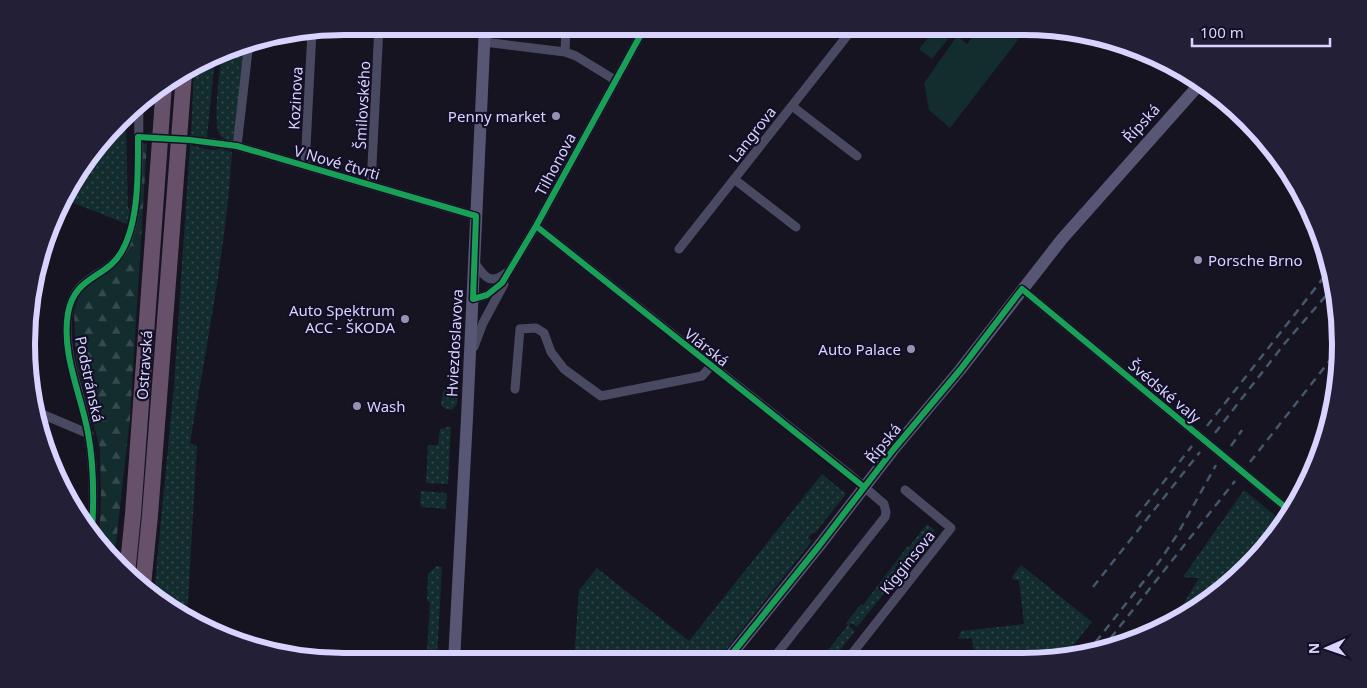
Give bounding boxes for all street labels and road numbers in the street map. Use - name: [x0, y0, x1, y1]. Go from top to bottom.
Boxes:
- street label: Šmilovského: [350, 60, 374, 150]
- street label: Kozinova: [283, 66, 307, 130]
- street label: Řípská: [1118, 99, 1164, 147]
- street label: Langrova: [724, 102, 780, 166]
- street label: Tilhonova: [530, 129, 580, 199]
- street label: V Nové čtvrti: [292, 140, 382, 184]
- street label: Hviezdoslavova: [441, 288, 467, 398]
- street label: Vlárská: [681, 323, 733, 371]
- street label: Ostravská: [132, 329, 156, 401]
- street label: Podstránská: [71, 334, 109, 424]
- street label: Švédské valy: [1125, 355, 1206, 427]
- street label: Řípská: [861, 419, 905, 467]
- street label: Kigginsova: [875, 526, 939, 598]

